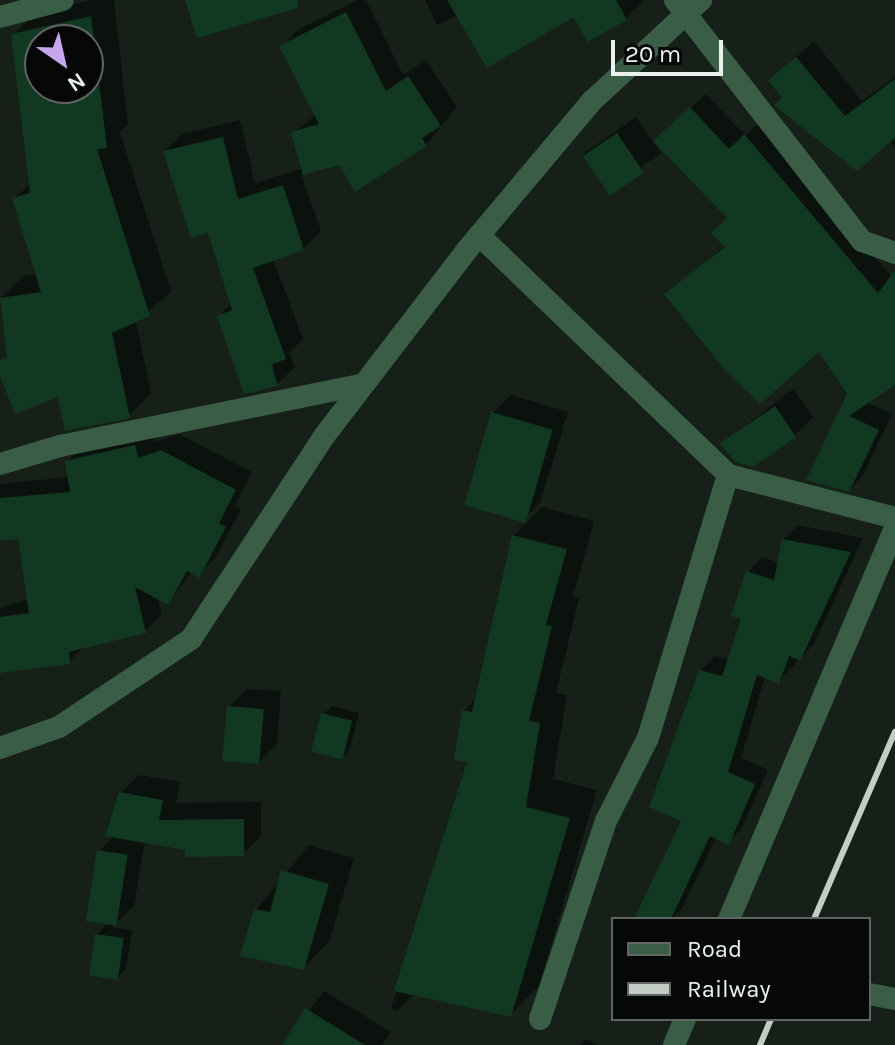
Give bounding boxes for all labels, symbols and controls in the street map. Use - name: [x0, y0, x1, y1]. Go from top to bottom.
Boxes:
- north arrow: [24, 24, 104, 104]
- scale bar: [615, 24, 727, 74]
- text: 20 m: [625, 40, 681, 68]
- text: N: [62, 67, 90, 97]
- legend: [611, 917, 871, 1021]
- text: Road: [687, 935, 742, 963]
- text: Railway: [687, 975, 771, 1003]

